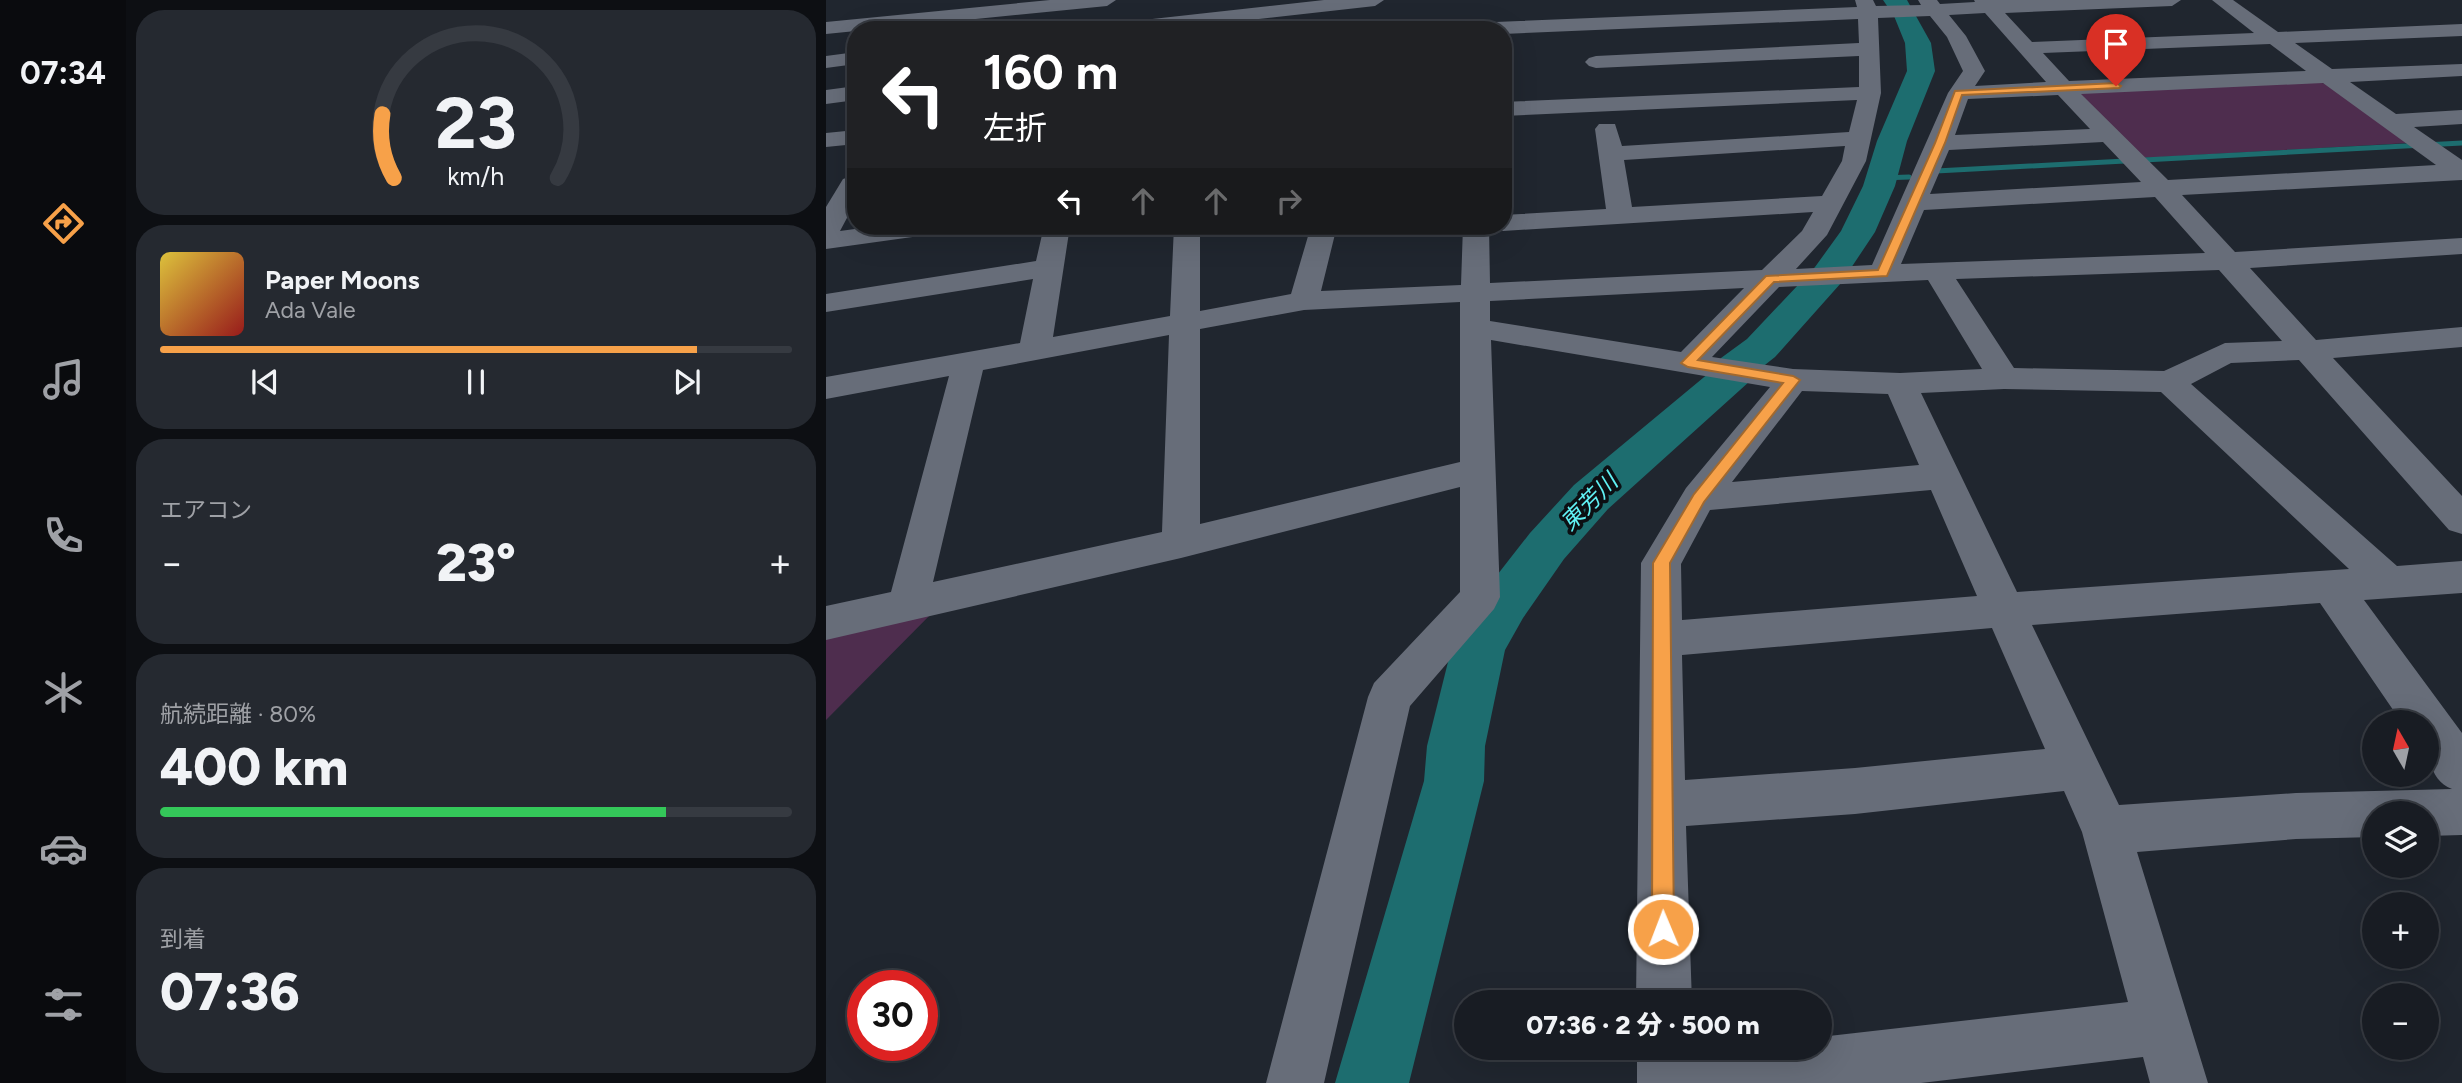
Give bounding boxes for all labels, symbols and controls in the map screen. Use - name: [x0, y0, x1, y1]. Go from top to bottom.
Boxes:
- pin: [2086, 14, 2146, 86]
- icon: arrive: [2097, 25, 2135, 63]
- text: 160 m: [983, 42, 1118, 101]
- icon: left: [868, 49, 959, 140]
- text: 07:34: [20, 54, 106, 92]
- text: 23: [435, 80, 517, 167]
- text: 左折: [983, 109, 1047, 147]
- text: km/h: [447, 161, 505, 191]
- icon: left: [1051, 182, 1089, 220]
- icon: ahead: [1124, 182, 1162, 220]
- icon: ahead: [1197, 182, 1235, 220]
- icon: right: [1270, 182, 1308, 220]
- icon: directions: [39, 199, 88, 248]
- text: Paper Moons: [265, 264, 420, 296]
- text: Ada Vale: [265, 296, 356, 324]
- icon: music: [39, 355, 88, 404]
- icon: previous: [246, 363, 284, 401]
- icon: pause: [457, 363, 495, 401]
- icon: next: [668, 363, 706, 401]
- water label: 東芳川: [1555, 466, 1625, 536]
- text: エアコン: [160, 496, 252, 524]
- icon: phone: [39, 511, 88, 560]
- text: 23°: [436, 532, 516, 594]
- text: −: [160, 540, 184, 586]
- text: +: [768, 540, 792, 586]
- icon: climate: [39, 668, 88, 717]
- text: 航続距離 · 80%: [160, 700, 316, 728]
- north arrow: [2362, 710, 2440, 788]
- map controls: [2362, 710, 2439, 1060]
- text: 400 km: [160, 736, 348, 798]
- button: layers: [2362, 801, 2439, 878]
- icon: car: [39, 824, 88, 873]
- position arrow: [1626, 892, 1700, 966]
- button: +: [2362, 892, 2439, 969]
- text: 到着: [160, 925, 206, 953]
- text: 07:36: [160, 961, 300, 1023]
- speed limit sign: 30: [847, 970, 938, 1061]
- icon: filters: [39, 980, 88, 1029]
- button: −: [2362, 983, 2439, 1060]
- text: 07:36 · 2 分 · 500 m: [1526, 1009, 1760, 1041]

